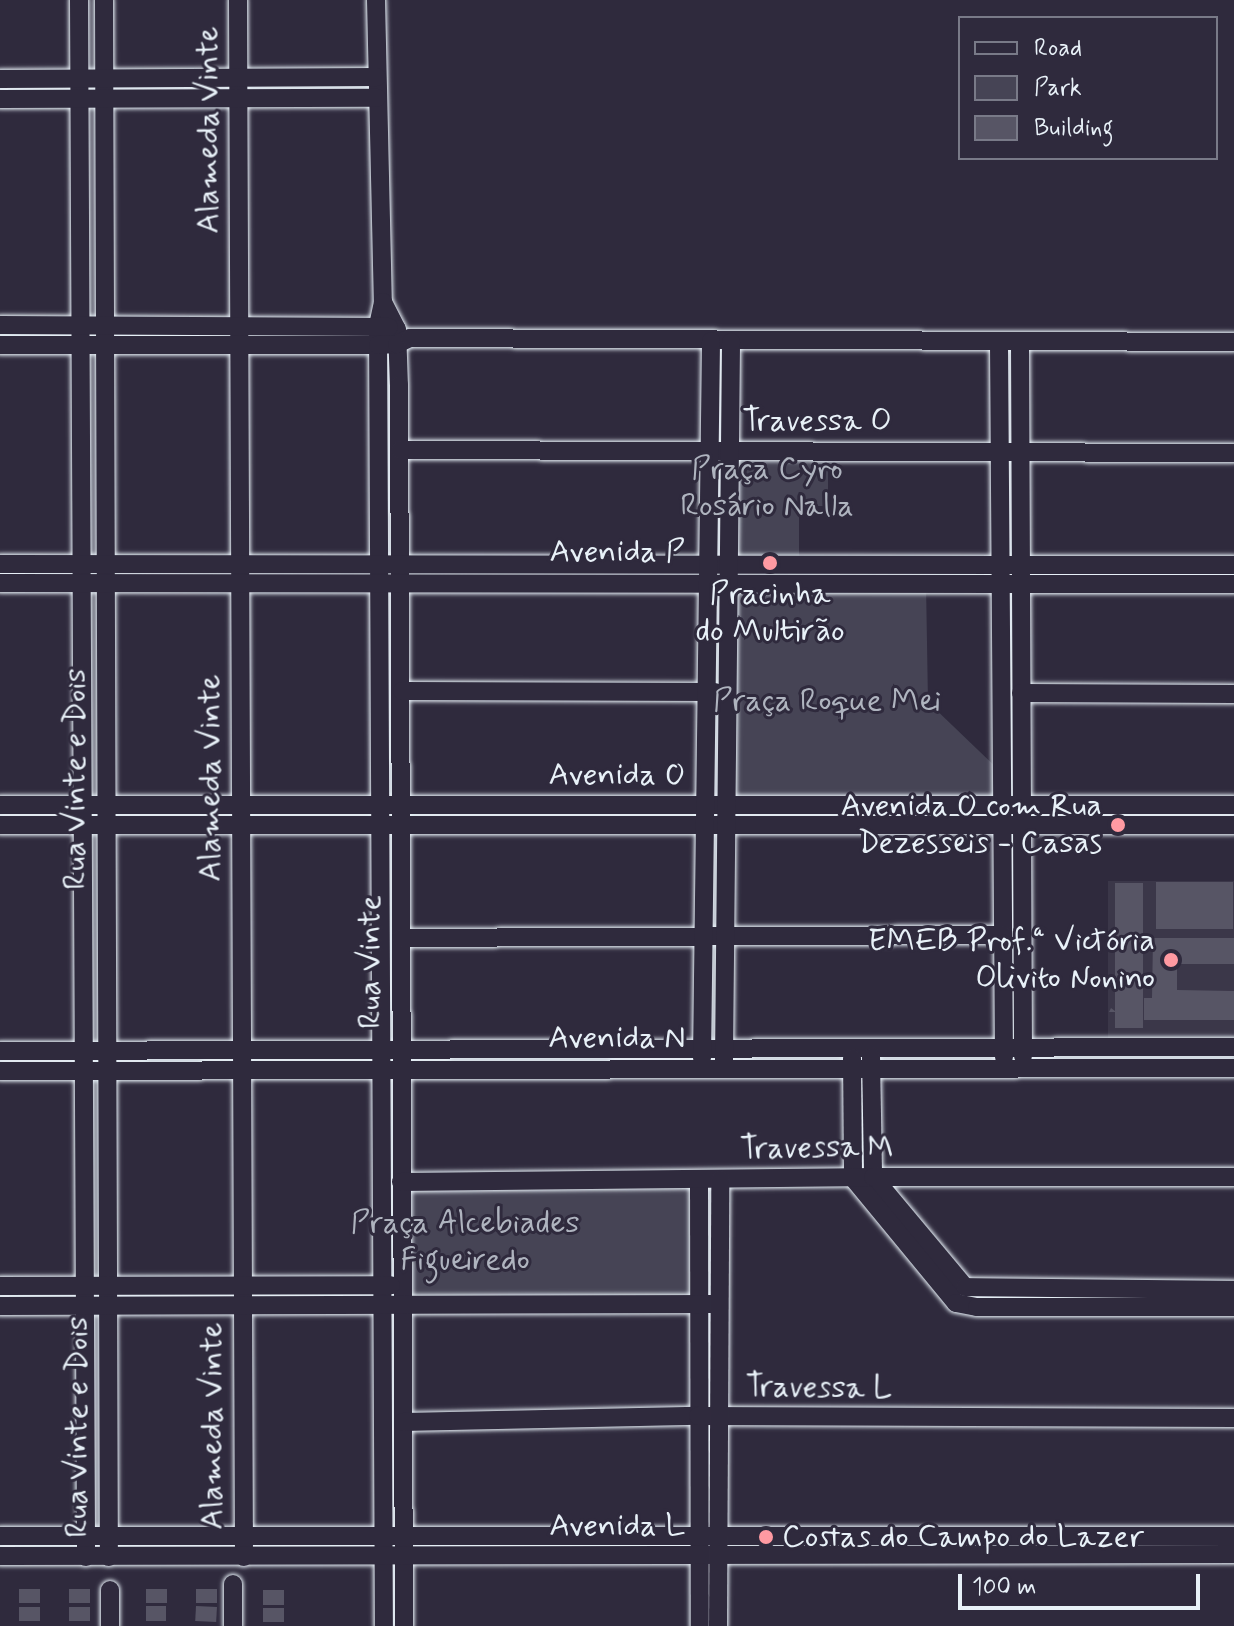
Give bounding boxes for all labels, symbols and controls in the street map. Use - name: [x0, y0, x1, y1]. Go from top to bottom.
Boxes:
- legend: [958, 16, 1218, 160]
- street label: Alameda Vinte: [190, 26, 228, 234]
- text: Road: [1034, 33, 1082, 64]
- text: Park: [1034, 73, 1082, 104]
- text: Building: [1034, 113, 1114, 144]
- street label: Travessa O: [742, 402, 892, 440]
- park label: Praça Cyro Rosário Nalla: [682, 451, 852, 526]
- street label: Avenida P: [549, 533, 685, 571]
- marker: Pracinha do Multirão: [761, 554, 779, 572]
- place label: Pracinha do Multirão: [694, 576, 846, 651]
- street label: Rua Vinte e Dois: [57, 667, 95, 891]
- street label: Alameda Vinte: [192, 674, 230, 882]
- park label: Praça Roque Mei: [716, 682, 938, 720]
- street label: Avenida O: [548, 756, 686, 794]
- place label: Avenida O com Rua Dezesseis - Casas: [842, 788, 1102, 863]
- marker: Avenida O com Rua Dezesseis - Casas: [1109, 816, 1127, 834]
- street label: Rua Vinte: [352, 896, 390, 1028]
- place label: EMEB Prof.ª Victória Olivito Nonino: [870, 923, 1155, 998]
- marker: EMEB Prof.ª Victória Olivito Nonino: [1162, 951, 1180, 969]
- street label: Avenida N: [548, 1019, 686, 1057]
- street label: Travessa M: [739, 1127, 895, 1169]
- park label: Praça Alcebiades Figueiredo: [350, 1205, 580, 1280]
- street label: Rua Vinte e Dois: [59, 1315, 97, 1539]
- street label: Alameda Vinte: [194, 1322, 232, 1530]
- street label: Travessa L: [745, 1368, 893, 1408]
- street label: Avenida L: [549, 1507, 685, 1545]
- place label: Costas do Campo do Lazer: [782, 1518, 1140, 1556]
- marker: Costas do Campo do Lazer: [757, 1528, 775, 1546]
- scale bar: [962, 1558, 1204, 1608]
- text: 100 m: [972, 1572, 1036, 1603]

